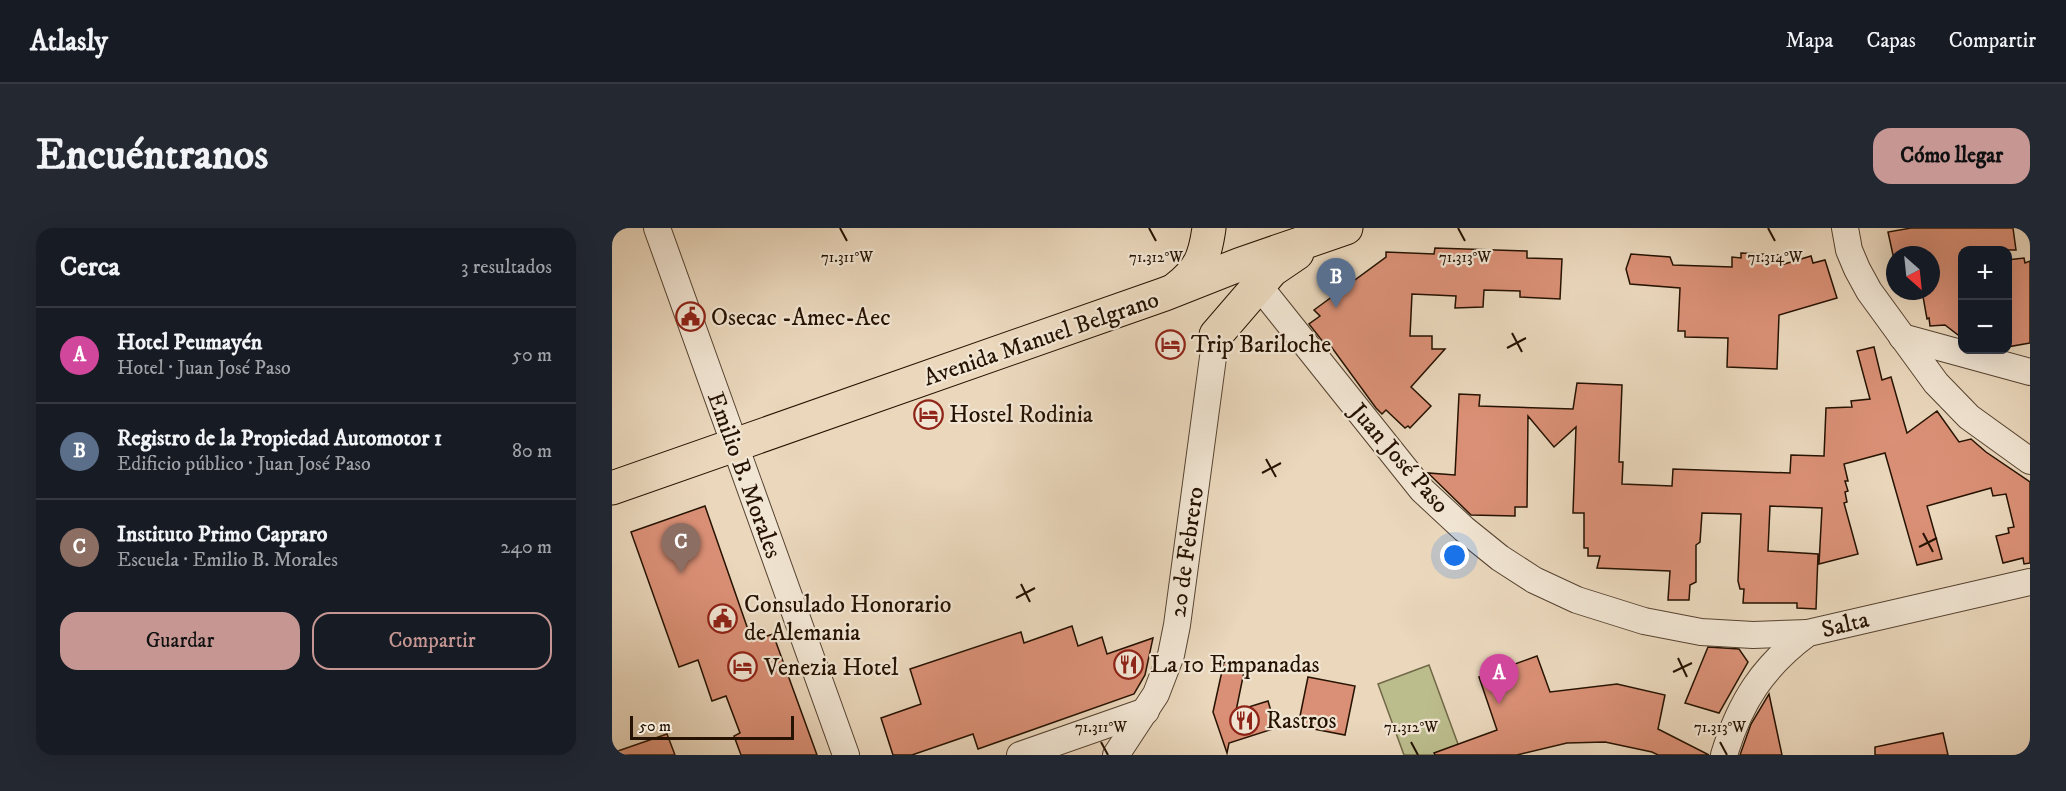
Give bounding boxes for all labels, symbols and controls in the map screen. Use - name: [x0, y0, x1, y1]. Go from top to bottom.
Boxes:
- text: Atlasly: [30, 24, 108, 59]
- text: Mapa: [1786, 28, 1833, 54]
- text: Capas: [1866, 28, 1916, 54]
- text: Compartir: [1949, 28, 2036, 54]
- button: Cómo llegar: [1873, 128, 2030, 184]
- text: Encuéntranos: [36, 130, 268, 182]
- north arrow: [1886, 246, 1940, 300]
- map controls: [1958, 246, 2012, 354]
- button: +: [1958, 246, 2012, 300]
- text: 71.311°W: [821, 248, 873, 267]
- text: 71.312°W: [1129, 248, 1183, 267]
- text: 71.313°W: [1439, 248, 1491, 267]
- text: 71.314°W: [1747, 248, 1803, 267]
- text: Cerca: [60, 251, 120, 284]
- text: 3 resultados: [461, 255, 552, 280]
- pin: B: [1316, 259, 1356, 308]
- street label: Avenida Manuel Belgrano: [920, 285, 1163, 393]
- button: −: [1958, 300, 2012, 354]
- public building icon: Osecac -Amec-Aec: [674, 301, 706, 333]
- place label: Osecac -Amec-Aec: [711, 303, 891, 333]
- hotel icon: Trip Bariloche: [1154, 328, 1186, 360]
- text: Hotel Peumayén: [117, 329, 262, 356]
- place label: Trip Bariloche: [1191, 330, 1331, 360]
- text: A: [73, 343, 86, 368]
- text: 50 m: [512, 343, 552, 368]
- text: Hotel · Juan José Paso: [117, 356, 291, 381]
- street label: Emilio B. Morales: [700, 388, 788, 563]
- street label: Juan José Paso: [1342, 396, 1455, 520]
- hotel icon: Hostel Rodinia: [912, 398, 944, 430]
- place label: Hostel Rodinia: [949, 400, 1094, 430]
- text: Registro de la Propiedad Automotor 1: [117, 425, 442, 452]
- text: B: [73, 439, 86, 464]
- text: 80 m: [512, 439, 552, 464]
- text: Edificio público · Juan José Paso: [117, 452, 371, 477]
- street label: 20 de Febrero: [1163, 485, 1211, 619]
- text: Instituto Primo Capraro: [117, 521, 328, 548]
- pin: C: [662, 524, 700, 573]
- text: C: [73, 535, 86, 560]
- text: 240 m: [501, 535, 552, 560]
- your location: [1440, 541, 1469, 570]
- text: Escuela · Emilio B. Morales: [117, 548, 338, 573]
- place label: Consulado Honorario de Alemania: [744, 590, 951, 648]
- public building icon: Consulado Honorario de Alemania: [707, 602, 739, 634]
- street label: Salta: [1818, 604, 1873, 645]
- button: Guardar: [60, 612, 300, 670]
- button: Compartir: [312, 612, 552, 670]
- restaurant icon: La 10 Empanadas: [1113, 648, 1145, 680]
- place label: La 10 Empanadas: [1150, 650, 1320, 680]
- hotel icon: Venezia Hotel: [727, 651, 759, 683]
- place label: Venezia Hotel: [763, 653, 899, 683]
- pin: A: [1480, 654, 1518, 704]
- restaurant icon: Rastros: [1229, 704, 1261, 736]
- place label: Rastros: [1266, 706, 1336, 736]
- scale bar: [630, 713, 794, 741]
- text: 50 m: [639, 716, 671, 736]
- text: 71.311°W: [1075, 718, 1127, 737]
- text: 71.312°W: [1384, 718, 1438, 737]
- text: 71.313°W: [1694, 718, 1746, 737]

